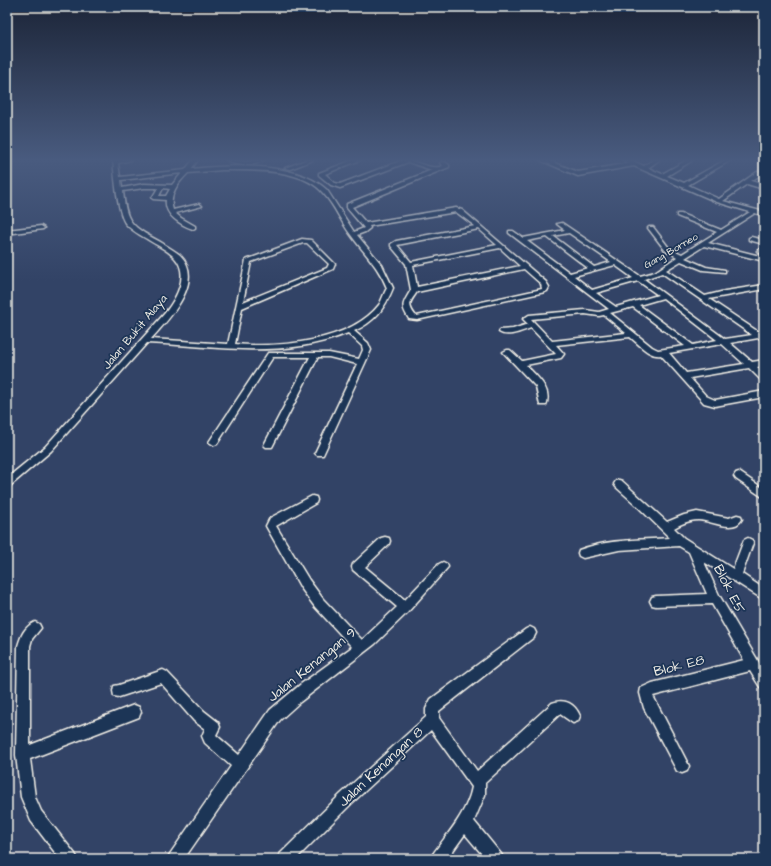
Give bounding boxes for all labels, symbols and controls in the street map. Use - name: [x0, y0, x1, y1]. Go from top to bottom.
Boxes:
- street label: Gang Borneo: [641, 230, 702, 273]
- street label: Jalan Bukit Alaya: [99, 291, 172, 374]
- street label: Blok E5: [708, 561, 750, 617]
- street label: Jalan Kenangan 9: [264, 623, 360, 707]
- street label: Blok E8: [652, 650, 706, 682]
- street label: Jalan Kenangan 8: [334, 722, 428, 812]

